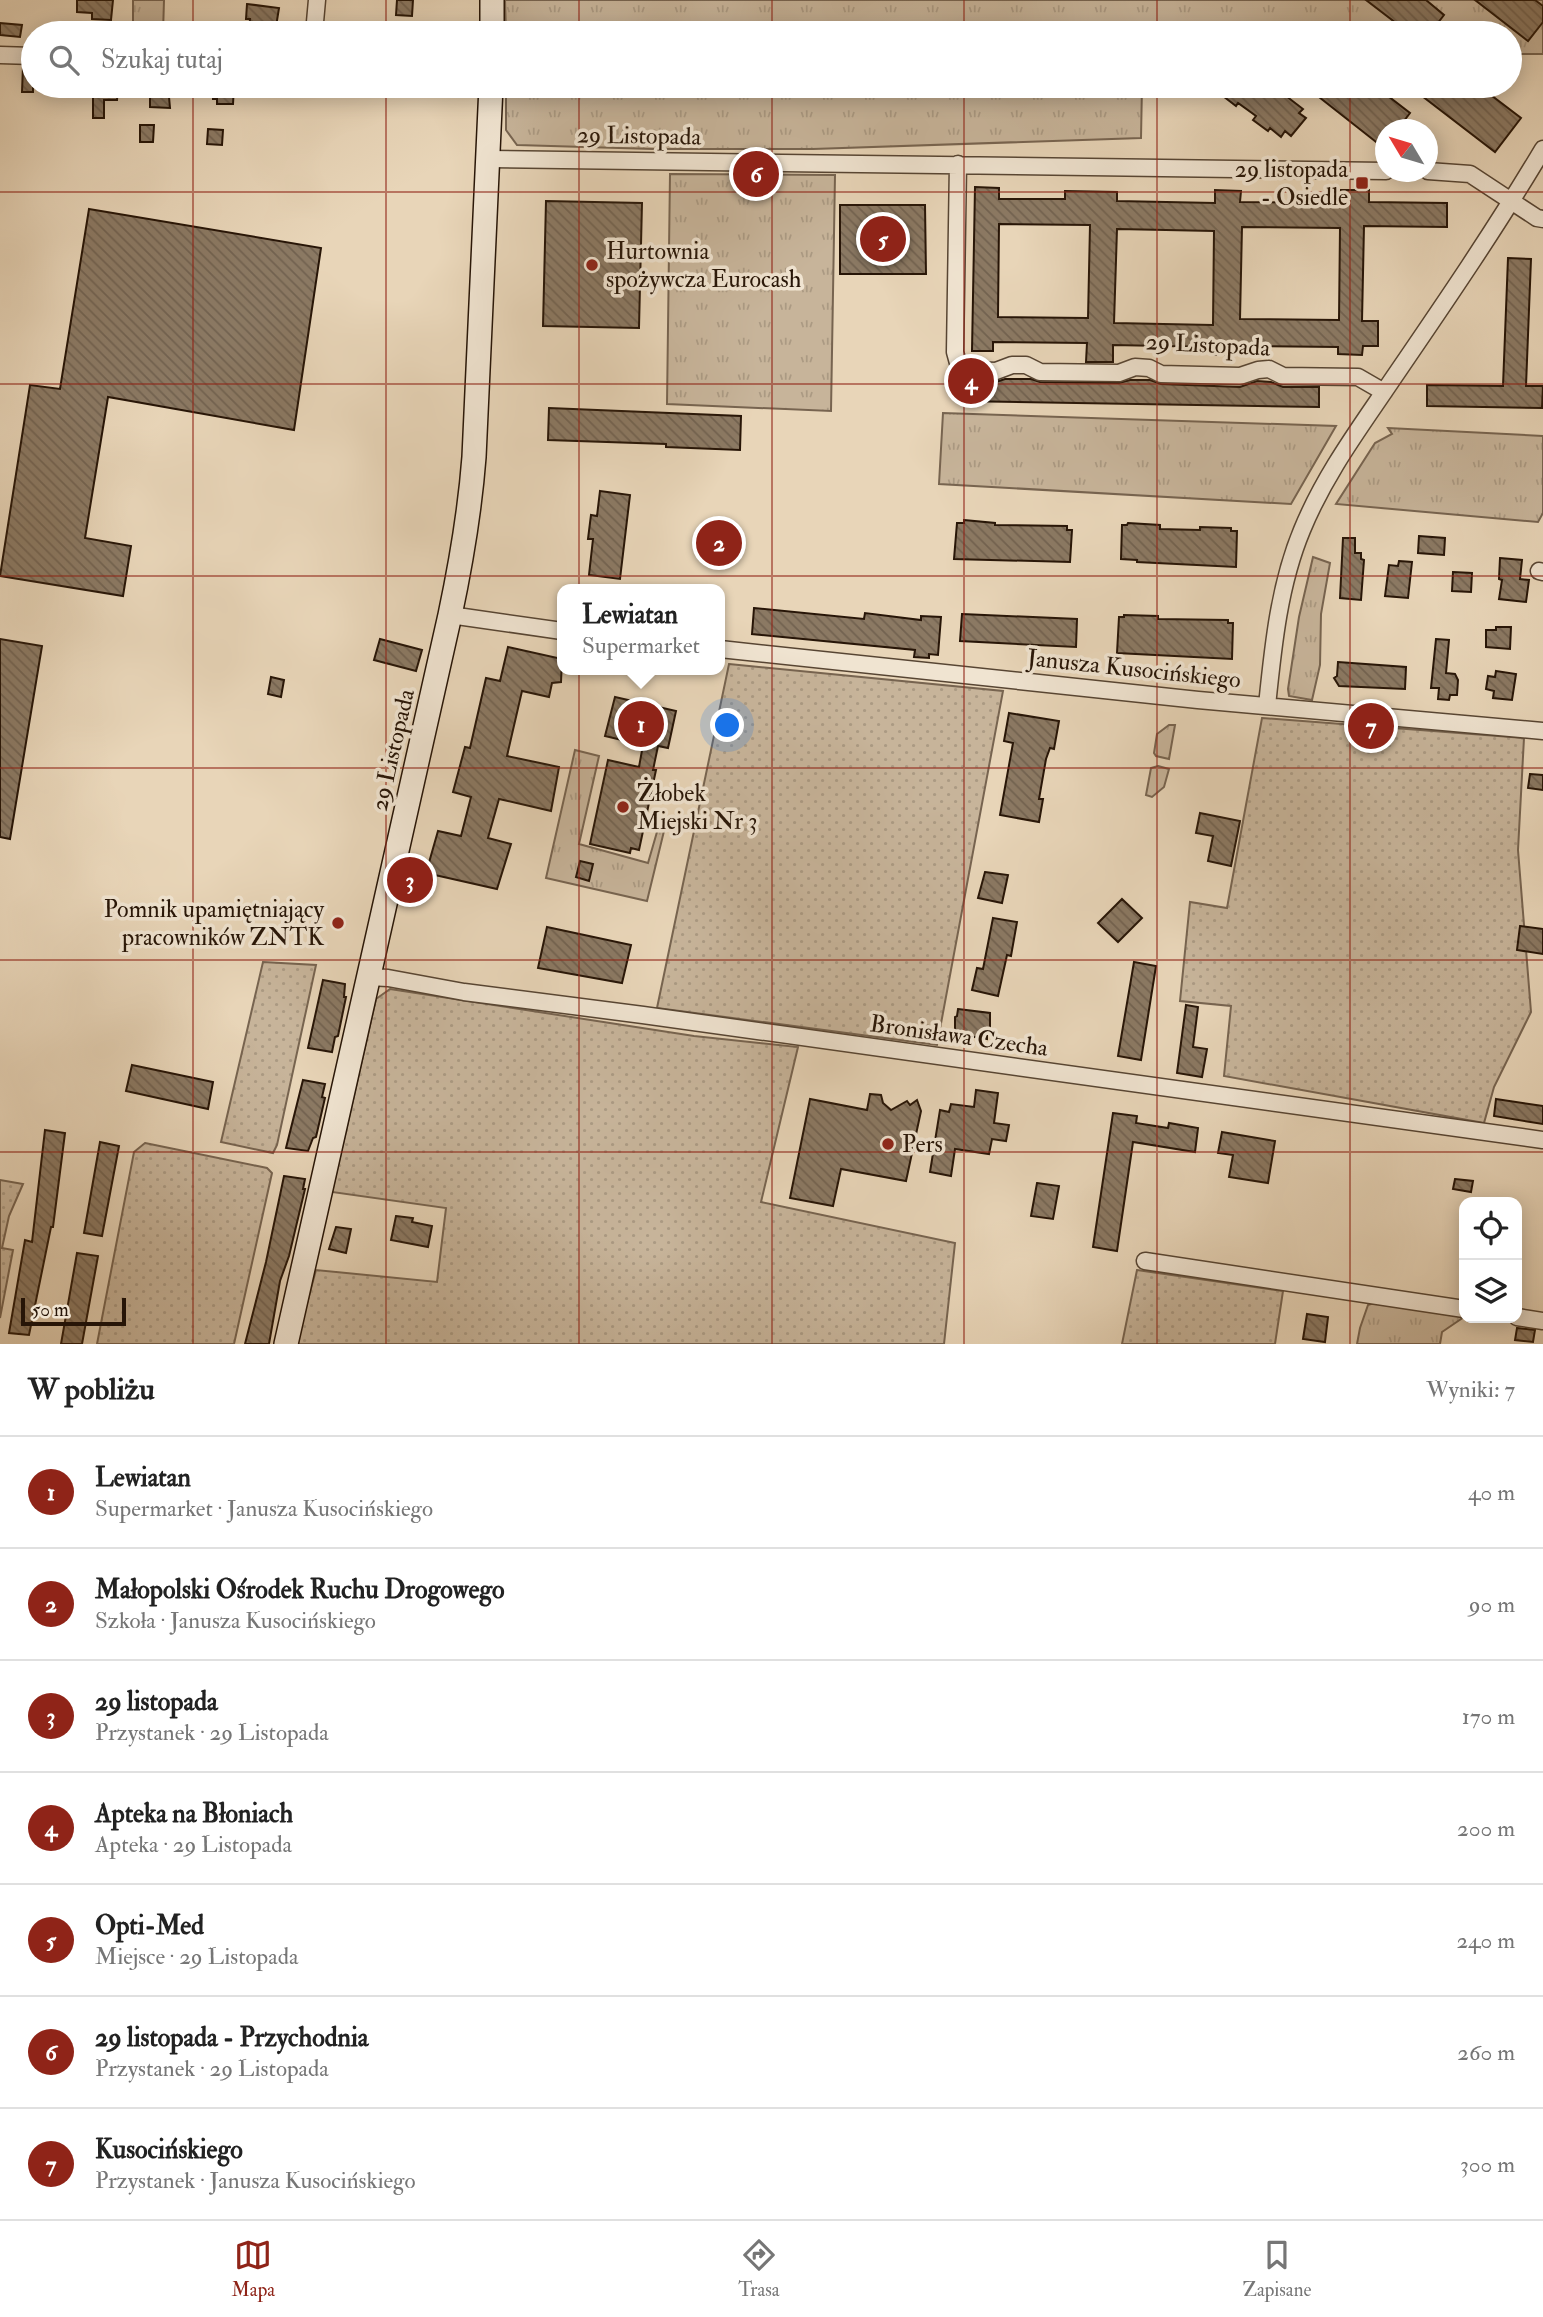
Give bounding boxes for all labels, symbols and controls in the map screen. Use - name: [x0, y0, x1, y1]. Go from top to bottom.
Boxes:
- search box: [21, 21, 1522, 98]
- icon: search: [45, 41, 83, 79]
- text: Szukaj tutaj: [101, 44, 223, 76]
- street label: 29 Listopada: [577, 119, 703, 153]
- north arrow: [1375, 119, 1438, 182]
- pin: 6: [733, 148, 779, 200]
- place label: 29 listopada - Osiedle: [1235, 154, 1349, 213]
- marker: 29 listopada - Osiedle: [1354, 175, 1370, 191]
- pin: 5: [860, 213, 906, 265]
- place label: Hurtownia spożywcza Eurocash: [606, 236, 802, 295]
- marker: Hurtownia spożywcza Eurocash: [584, 257, 600, 273]
- street label: 29 Listopada: [1145, 326, 1272, 364]
- pin: 4: [948, 355, 994, 407]
- pin: 2: [696, 517, 742, 569]
- popup: [557, 584, 725, 675]
- text: Lewiatan: [582, 599, 678, 631]
- text: Supermarket: [582, 631, 700, 660]
- street label: Janusza Kusocińskiego: [1025, 642, 1242, 696]
- street label: 29 Listopada: [364, 685, 422, 814]
- pin: 1: [618, 698, 664, 750]
- pin: 7: [1348, 700, 1394, 752]
- your location: [710, 708, 744, 742]
- place label: Żłobek Miejski Nr 3: [637, 777, 757, 837]
- marker: Żłobek Miejski Nr 3: [615, 799, 631, 815]
- pin: 3: [387, 854, 433, 906]
- place label: Pomnik upamiętniający pracowników ZNTK: [104, 894, 324, 953]
- marker: Pomnik upamiętniający pracowników ZNTK: [330, 915, 346, 931]
- street label: Bronisława Czecha: [868, 1008, 1051, 1064]
- place label: Pers: [902, 1129, 943, 1160]
- marker: Pers: [880, 1136, 896, 1152]
- map controls: [1459, 1197, 1522, 1323]
- button: locate: [1459, 1197, 1522, 1260]
- button: layers: [1459, 1260, 1522, 1323]
- scale bar: [21, 1295, 126, 1327]
- text: 50 m: [32, 1298, 69, 1322]
- text: W pobliżu: [28, 1371, 155, 1408]
- text: Wyniki: 7: [1426, 1375, 1515, 1404]
- text: Lewiatan: [95, 1462, 191, 1494]
- text: 1: [47, 1478, 55, 1507]
- text: 40 m: [1468, 1478, 1515, 1507]
- text: Supermarket · Janusza Kusocińskiego: [95, 1494, 433, 1523]
- text: Małopolski Ośrodek Ruchu Drogowego: [95, 1574, 505, 1606]
- text: 2: [45, 1590, 57, 1619]
- text: 90 m: [1469, 1590, 1515, 1619]
- text: Szkoła · Janusza Kusocińskiego: [95, 1606, 376, 1635]
- text: 29 listopada: [95, 1686, 218, 1718]
- text: 3: [47, 1702, 55, 1731]
- text: 170 m: [1462, 1702, 1515, 1731]
- text: Przystanek · 29 Listopada: [95, 1718, 329, 1747]
- text: Apteka na Błoniach: [95, 1798, 293, 1830]
- text: 4: [45, 1814, 57, 1843]
- text: 200 m: [1457, 1814, 1515, 1843]
- text: Apteka · 29 Listopada: [95, 1830, 292, 1859]
- text: Opti-Med: [95, 1910, 204, 1942]
- text: 5: [46, 1926, 56, 1955]
- text: 240 m: [1456, 1926, 1515, 1955]
- text: Miejsce · 29 Listopada: [95, 1942, 298, 1971]
- text: 29 listopada - Przychodnia: [95, 2022, 369, 2054]
- text: 6: [45, 2038, 57, 2067]
- text: 260 m: [1457, 2038, 1515, 2067]
- text: Przystanek · 29 Listopada: [95, 2054, 329, 2083]
- text: Kusocińskiego: [95, 2134, 243, 2166]
- text: 7: [46, 2150, 56, 2179]
- text: 300 m: [1460, 2150, 1515, 2179]
- text: Przystanek · Janusza Kusocińskiego: [95, 2166, 415, 2195]
- tab: Mapa: [232, 2236, 275, 2302]
- tab: Trasa: [738, 2236, 780, 2302]
- tab: Zapisane: [1243, 2236, 1311, 2302]

